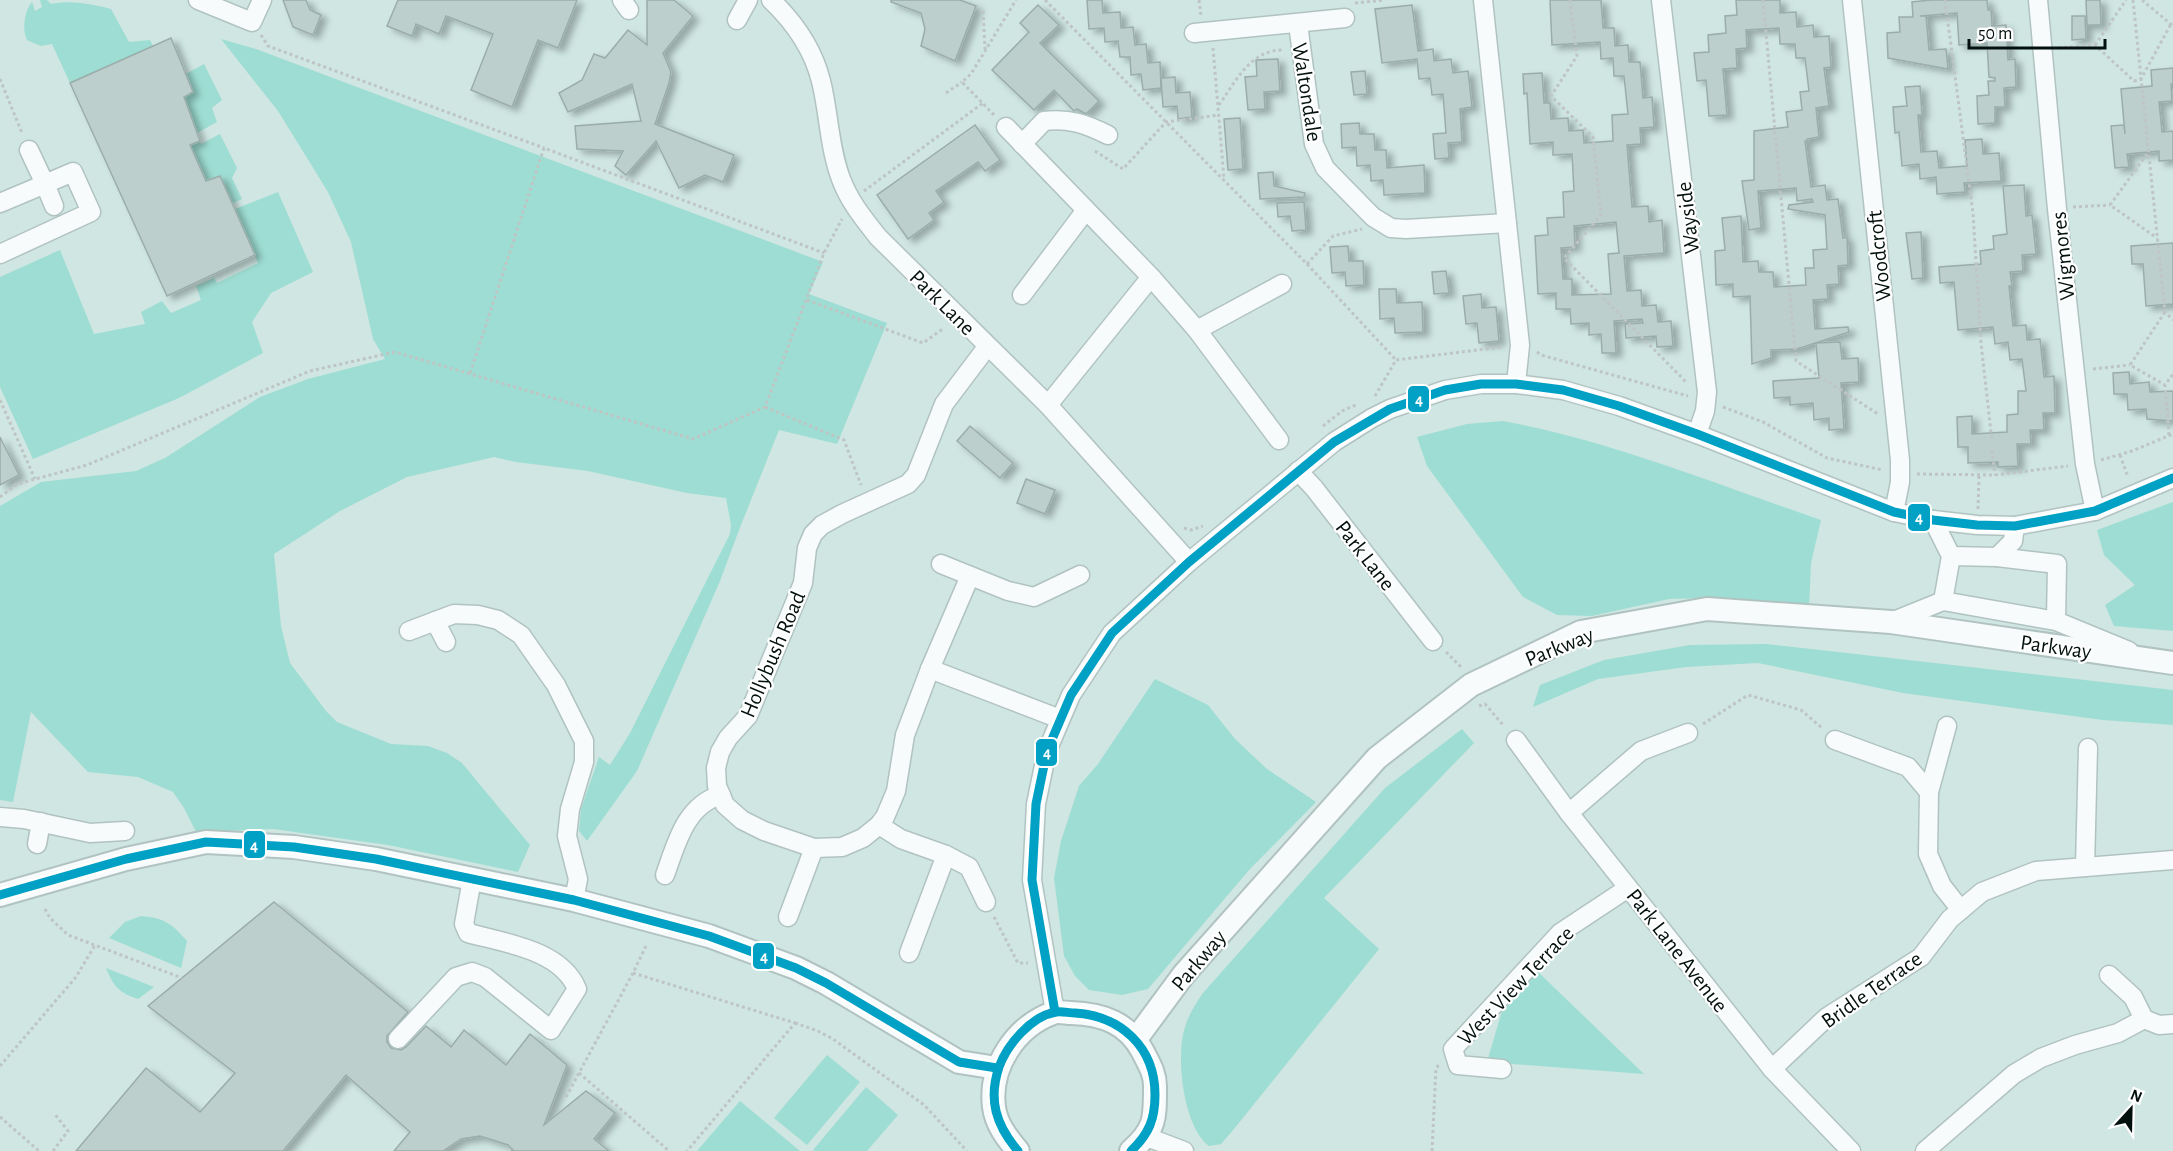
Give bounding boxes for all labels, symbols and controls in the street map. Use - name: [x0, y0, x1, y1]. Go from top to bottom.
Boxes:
- scale bar: [1969, 12, 2106, 50]
- text: 50 m: [1978, 25, 2012, 43]
- street label: Waltondale: [1288, 41, 1326, 143]
- street label: Wayside: [1673, 180, 1703, 255]
- street label: Woodcroft: [1863, 209, 1895, 302]
- street label: Wigmores: [2047, 210, 2079, 301]
- street label: Park Lane: [905, 266, 979, 340]
- line badge: 4: [1407, 385, 1430, 413]
- text: 4: [1415, 392, 1423, 408]
- line badge: 4: [1907, 503, 1931, 532]
- text: 4: [1915, 510, 1923, 526]
- street label: Park Lane: [1331, 516, 1399, 595]
- street label: Hollybush Road: [736, 588, 809, 721]
- street label: Parkway: [1522, 623, 1597, 671]
- street label: Parkway: [2019, 631, 2093, 663]
- line badge: 4: [1035, 738, 1058, 767]
- text: 4: [1043, 745, 1051, 761]
- line badge: 4: [243, 830, 266, 859]
- text: 4: [250, 838, 258, 854]
- street label: Park Lane Avenue: [1622, 885, 1732, 1016]
- street label: West View Terrace: [1454, 922, 1578, 1050]
- street label: Parkway: [1167, 926, 1231, 995]
- line badge: 4: [752, 942, 775, 970]
- street label: Bridle Terrace: [1817, 947, 1926, 1032]
- text: 4: [760, 949, 768, 965]
- north arrow: [2101, 1079, 2161, 1139]
- text: N: [2128, 1087, 2144, 1106]

